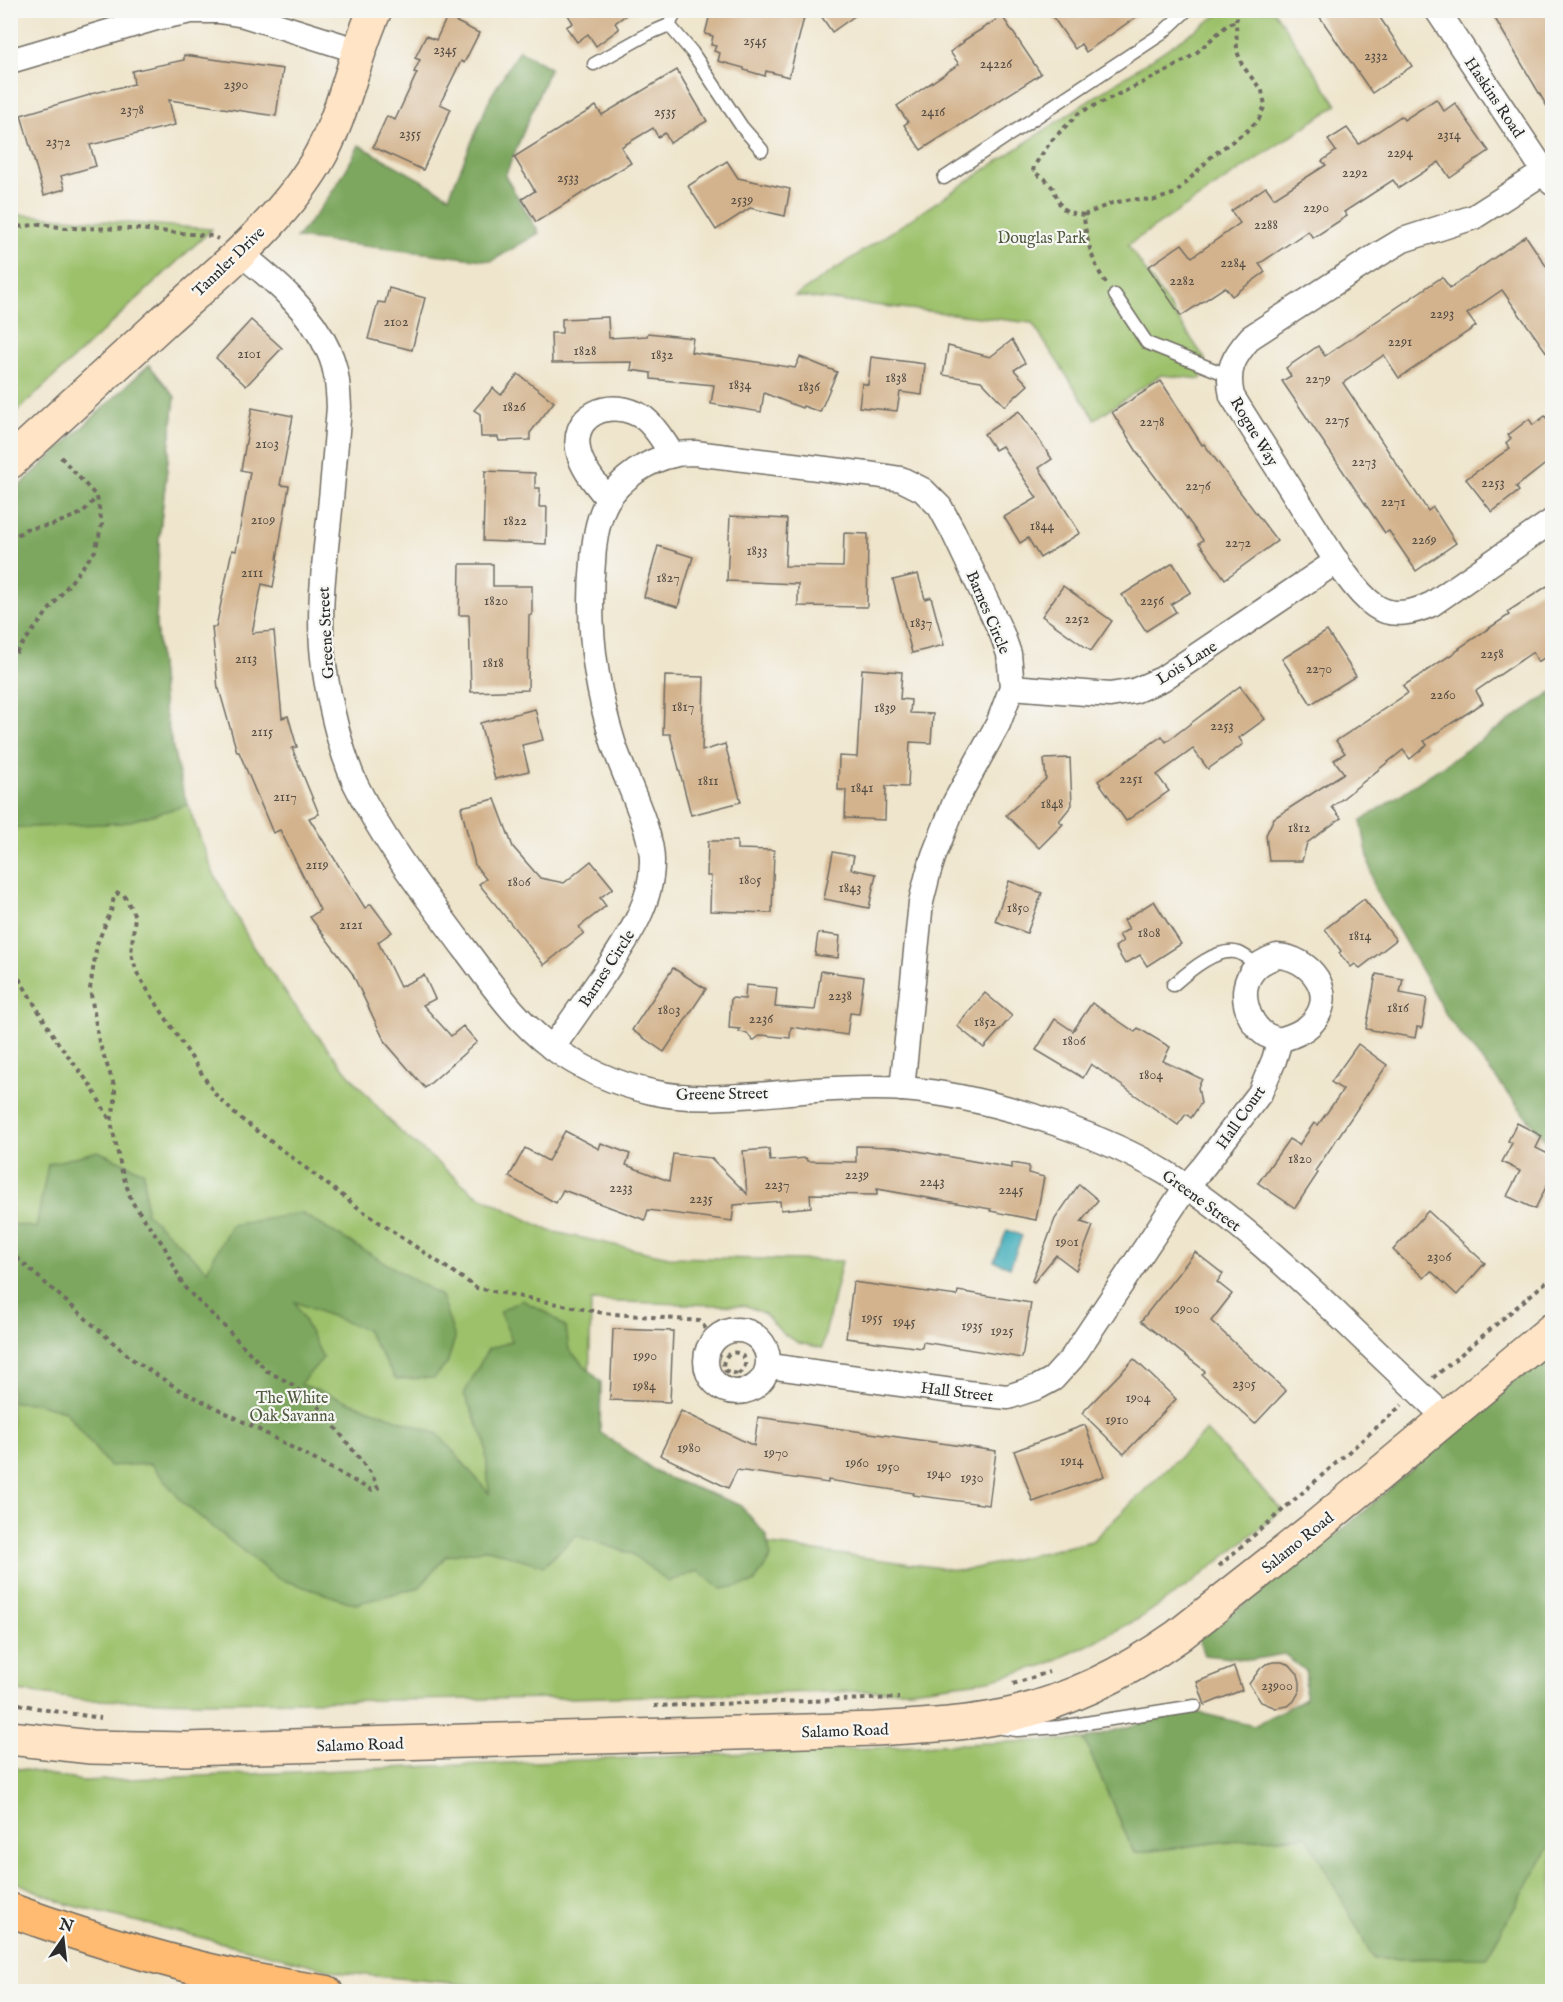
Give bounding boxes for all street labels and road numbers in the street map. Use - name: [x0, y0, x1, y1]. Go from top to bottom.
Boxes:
- street label: Haskins Road: [1459, 54, 1528, 143]
- street label: Tannler Drive: [189, 223, 270, 302]
- street label: Rogue Way: [1225, 394, 1282, 470]
- street label: Barnes Circle: [961, 568, 1014, 657]
- street label: Greene Street: [315, 586, 339, 680]
- street label: Lois Lane: [1153, 637, 1221, 690]
- street label: Barnes Circle: [575, 927, 640, 1012]
- street label: Hall Court: [1213, 1082, 1271, 1154]
- street label: Greene Street: [676, 1084, 769, 1106]
- street label: Greene Street: [1158, 1166, 1244, 1237]
- street label: Hall Street: [919, 1379, 995, 1407]
- street label: Salamo Road: [1258, 1508, 1339, 1579]
- street label: Salamo Road: [801, 1720, 889, 1744]
- street label: Salamo Road: [316, 1734, 404, 1758]

